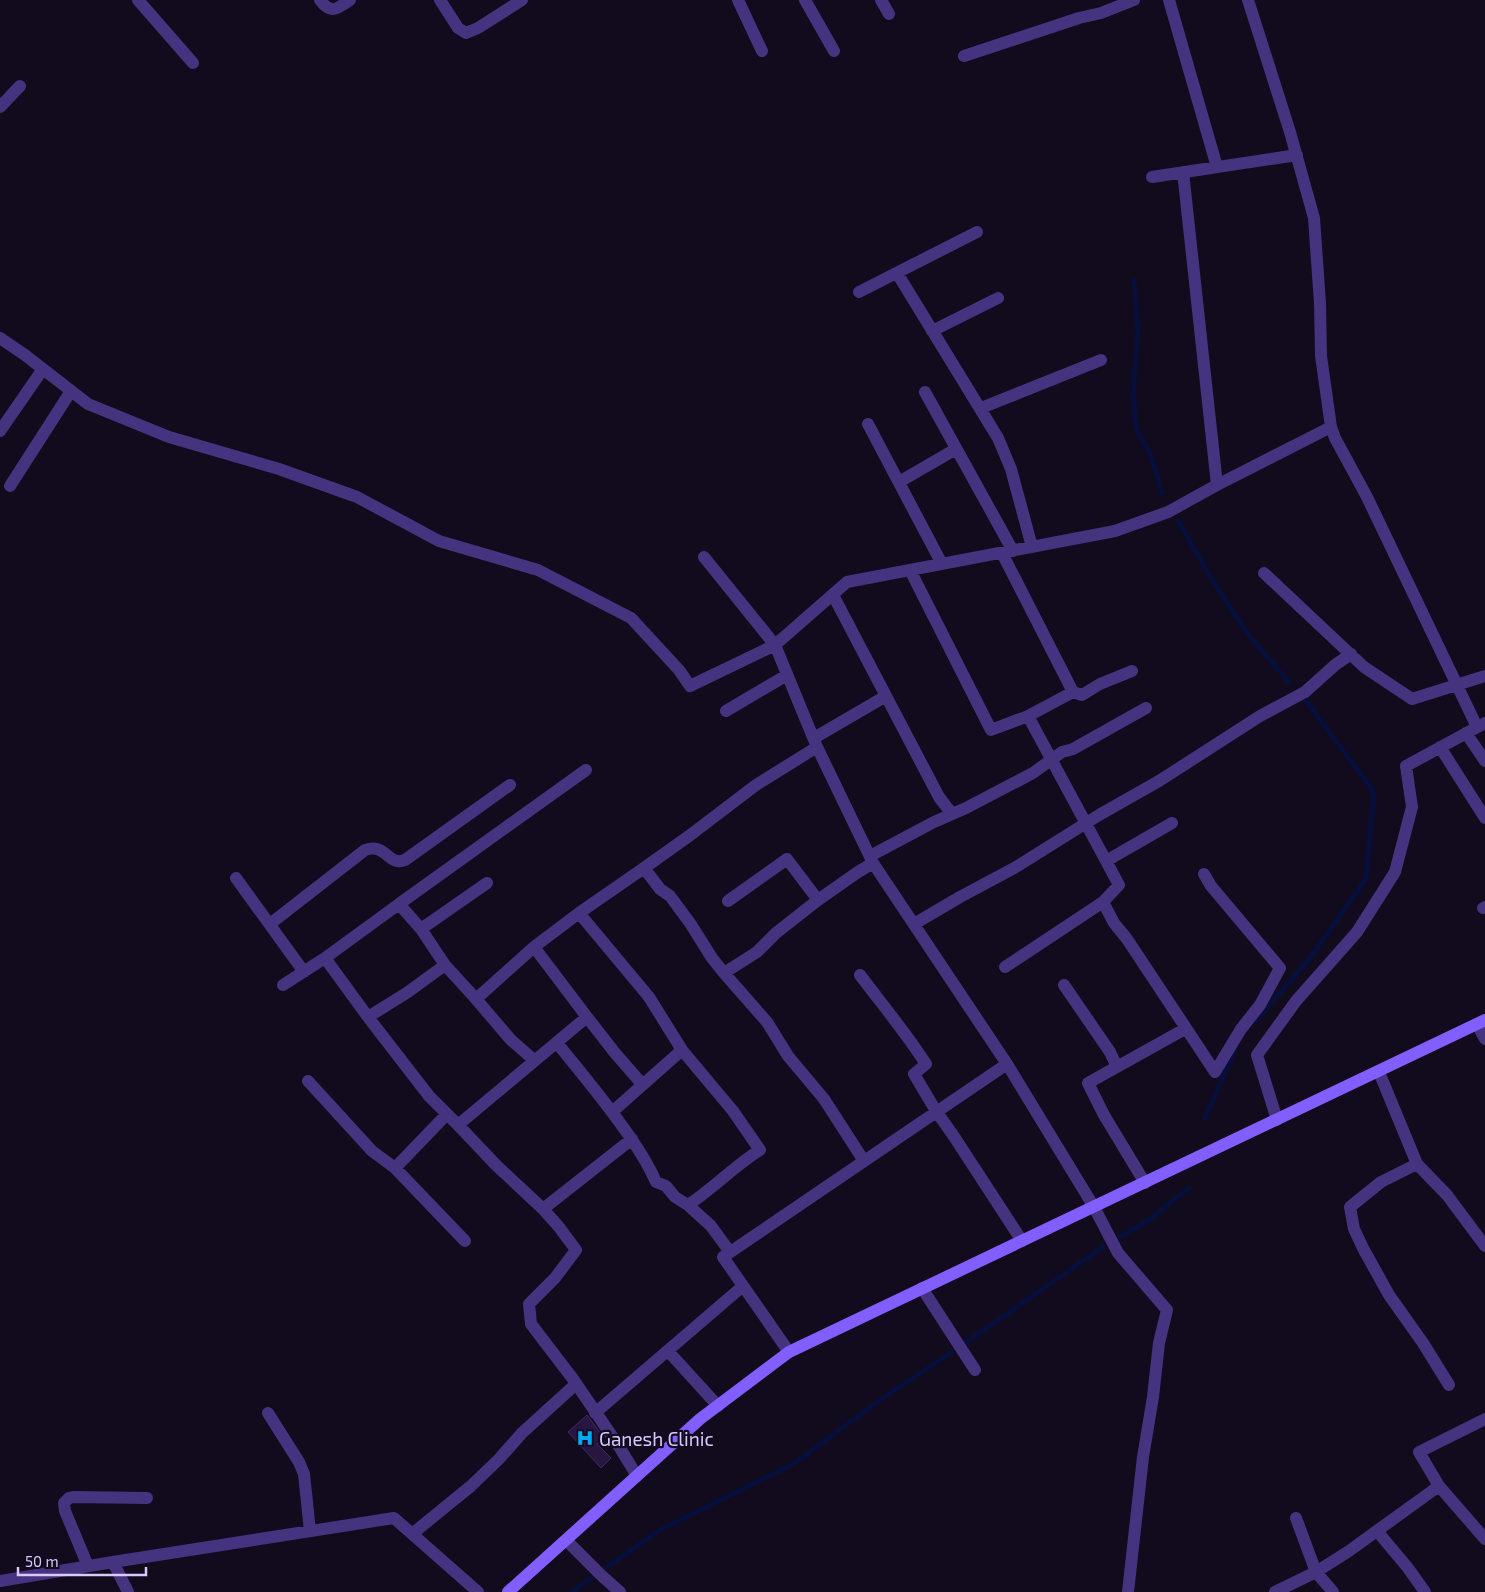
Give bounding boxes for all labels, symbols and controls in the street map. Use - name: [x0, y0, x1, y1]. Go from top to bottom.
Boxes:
- place label: Ganesh Clinic: [599, 1427, 714, 1450]
- hospital icon: Ganesh Clinic: [575, 1428, 595, 1448]
- scale bar: [18, 1544, 145, 1576]
- text: 50 m: [25, 1552, 59, 1570]

